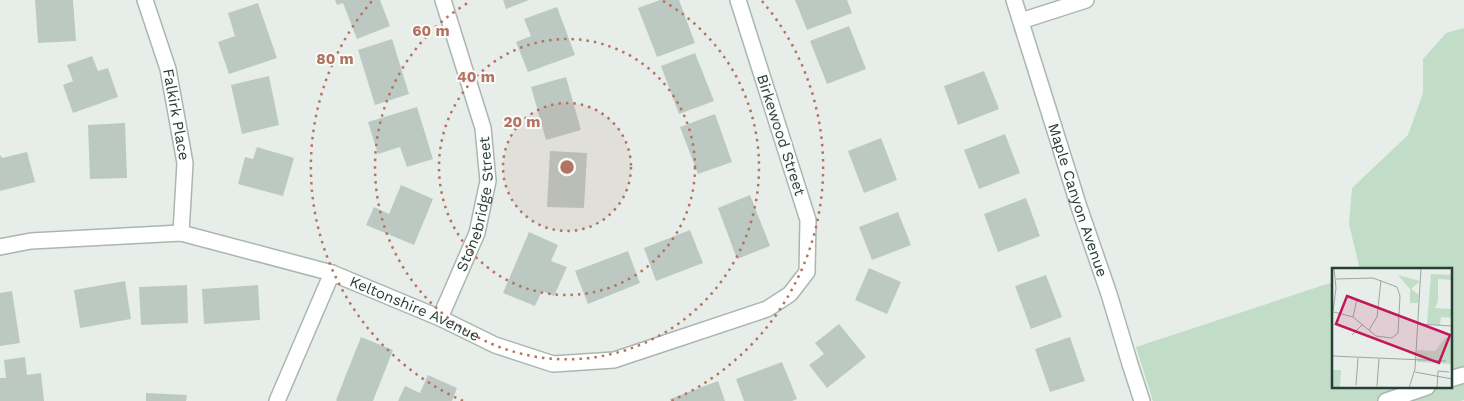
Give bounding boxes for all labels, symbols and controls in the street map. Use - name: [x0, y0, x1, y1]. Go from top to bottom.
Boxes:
- text: 60 m: [412, 22, 450, 40]
- text: 80 m: [316, 50, 354, 68]
- street label: Falkirk Place: [159, 67, 193, 162]
- text: 40 m: [457, 68, 495, 86]
- street label: Birkewood Street: [753, 72, 809, 199]
- text: 20 m: [503, 113, 541, 131]
- street label: Maple Canyon Avenue: [1044, 121, 1111, 279]
- street label: Stonebridge Street: [452, 135, 497, 274]
- centre of rings: [558, 158, 576, 176]
- inset map: [1332, 268, 1452, 388]
- street label: Keltonshire Avenue: [347, 272, 483, 345]

